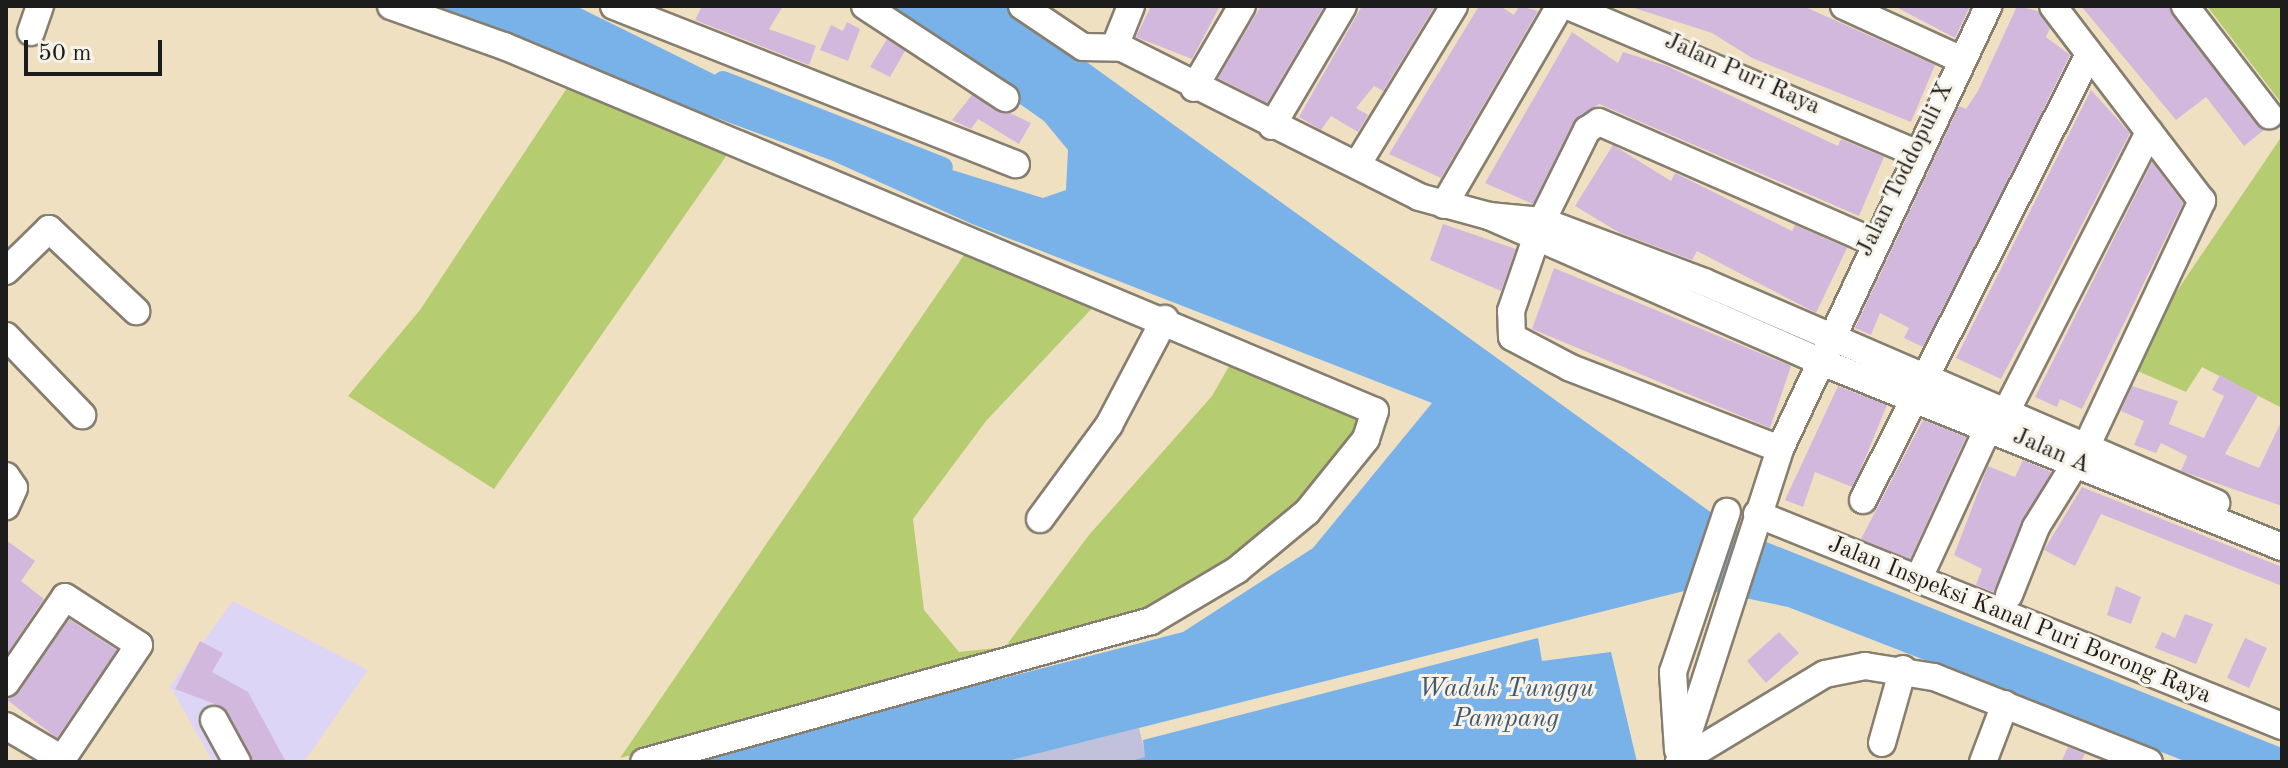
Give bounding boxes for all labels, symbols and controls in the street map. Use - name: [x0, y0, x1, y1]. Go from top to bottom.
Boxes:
- scale bar: [28, 24, 166, 74]
- street label: Jalan Puri Raya: [1660, 28, 1824, 122]
- text: 50 m: [38, 42, 92, 66]
- street label: Jalan Toddopuli X: [1851, 78, 1961, 262]
- street label: Jalan A: [2008, 423, 2094, 481]
- street label: Jalan Inspeksi Kanal Puri Borong Raya: [1823, 531, 2215, 711]
- water label: Waduk Tunggu Pampang: [1418, 674, 1594, 736]

